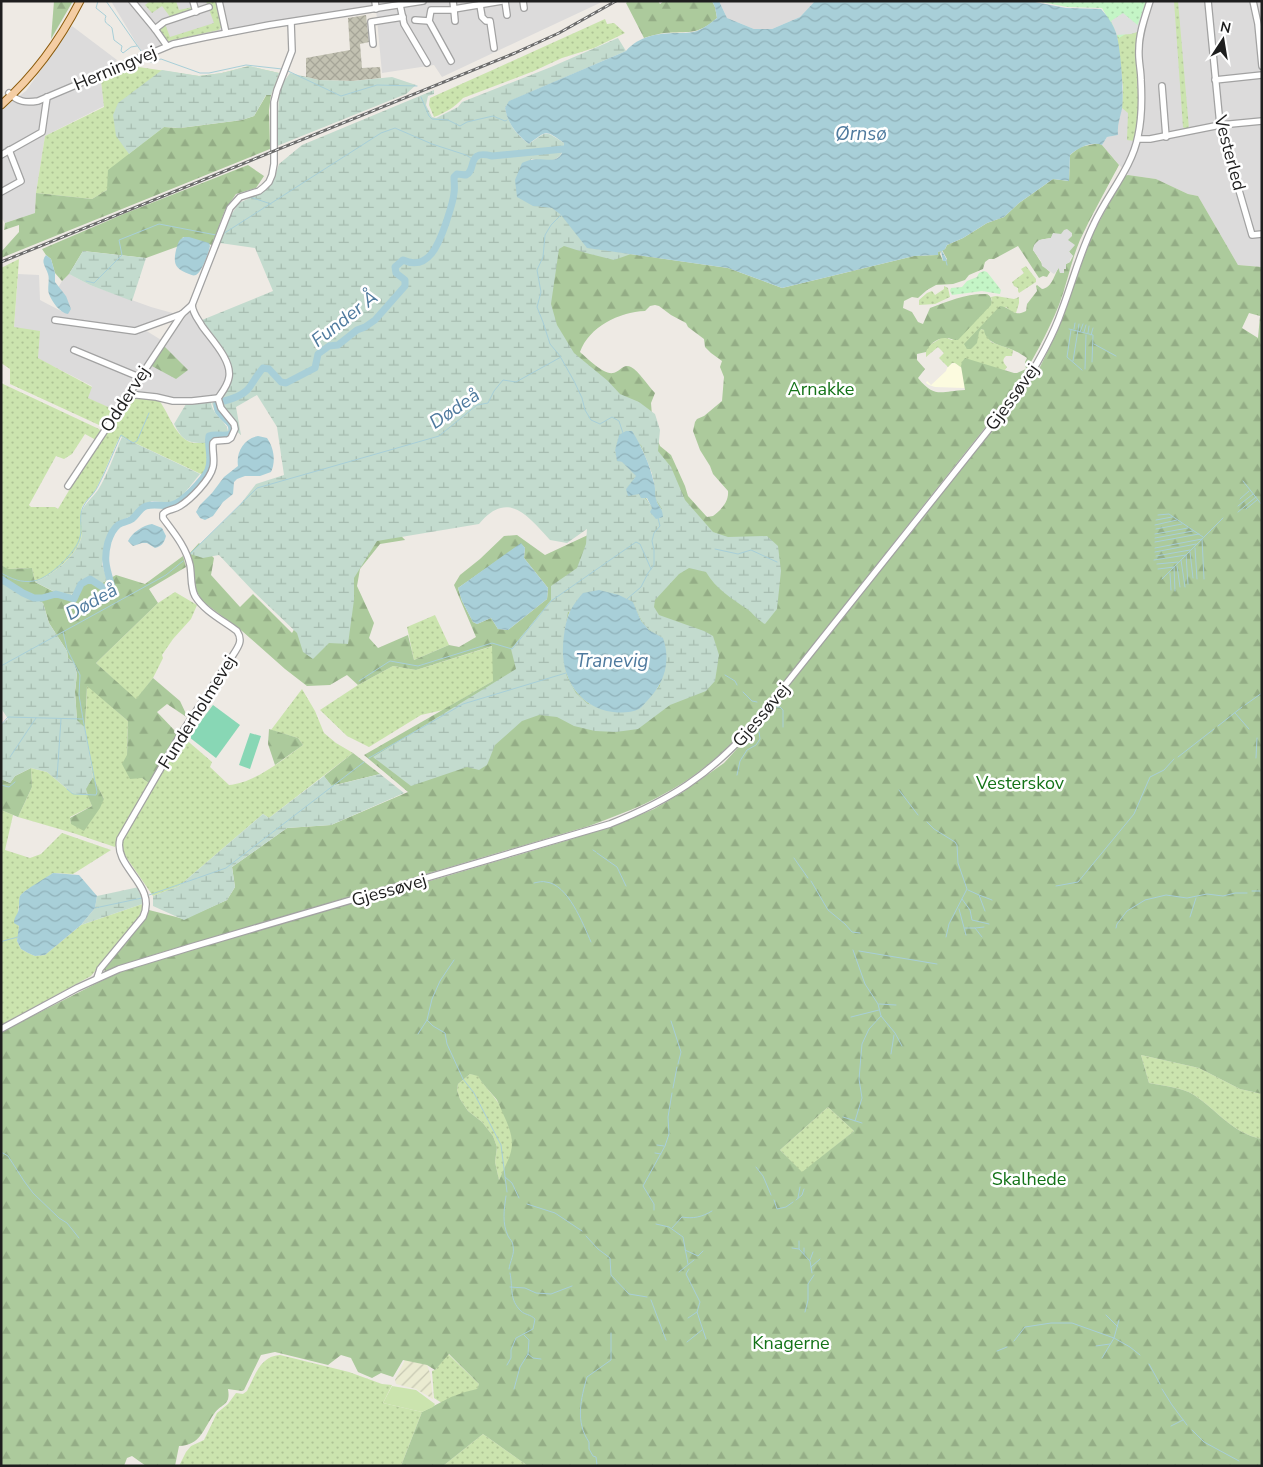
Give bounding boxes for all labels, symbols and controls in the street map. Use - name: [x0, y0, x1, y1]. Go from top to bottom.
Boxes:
- north arrow: [1198, 15, 1248, 65]
- text: N: [1218, 17, 1233, 38]
- street label: Herningvej: [70, 40, 160, 96]
- street label: Vesterled: [1208, 112, 1252, 193]
- water label: Ørnsø: [835, 121, 887, 147]
- water label: Funder Å: [305, 284, 383, 353]
- street label: Gjessøvej: [980, 359, 1044, 435]
- street label: Oddervej: [95, 361, 155, 437]
- park label: Arnakke: [788, 377, 854, 401]
- water label: Dødeå: [424, 382, 485, 435]
- water label: Dødeå: [61, 577, 122, 627]
- water label: Tranevig: [576, 648, 648, 674]
- street label: Funderholmevej: [152, 651, 242, 773]
- street label: Gjessøvej: [727, 678, 795, 752]
- park label: Vesterskov: [975, 771, 1065, 795]
- street label: Gjessøvej: [349, 868, 429, 912]
- park label: Skalhede: [992, 1167, 1066, 1191]
- park label: Knagerne: [752, 1331, 830, 1355]

